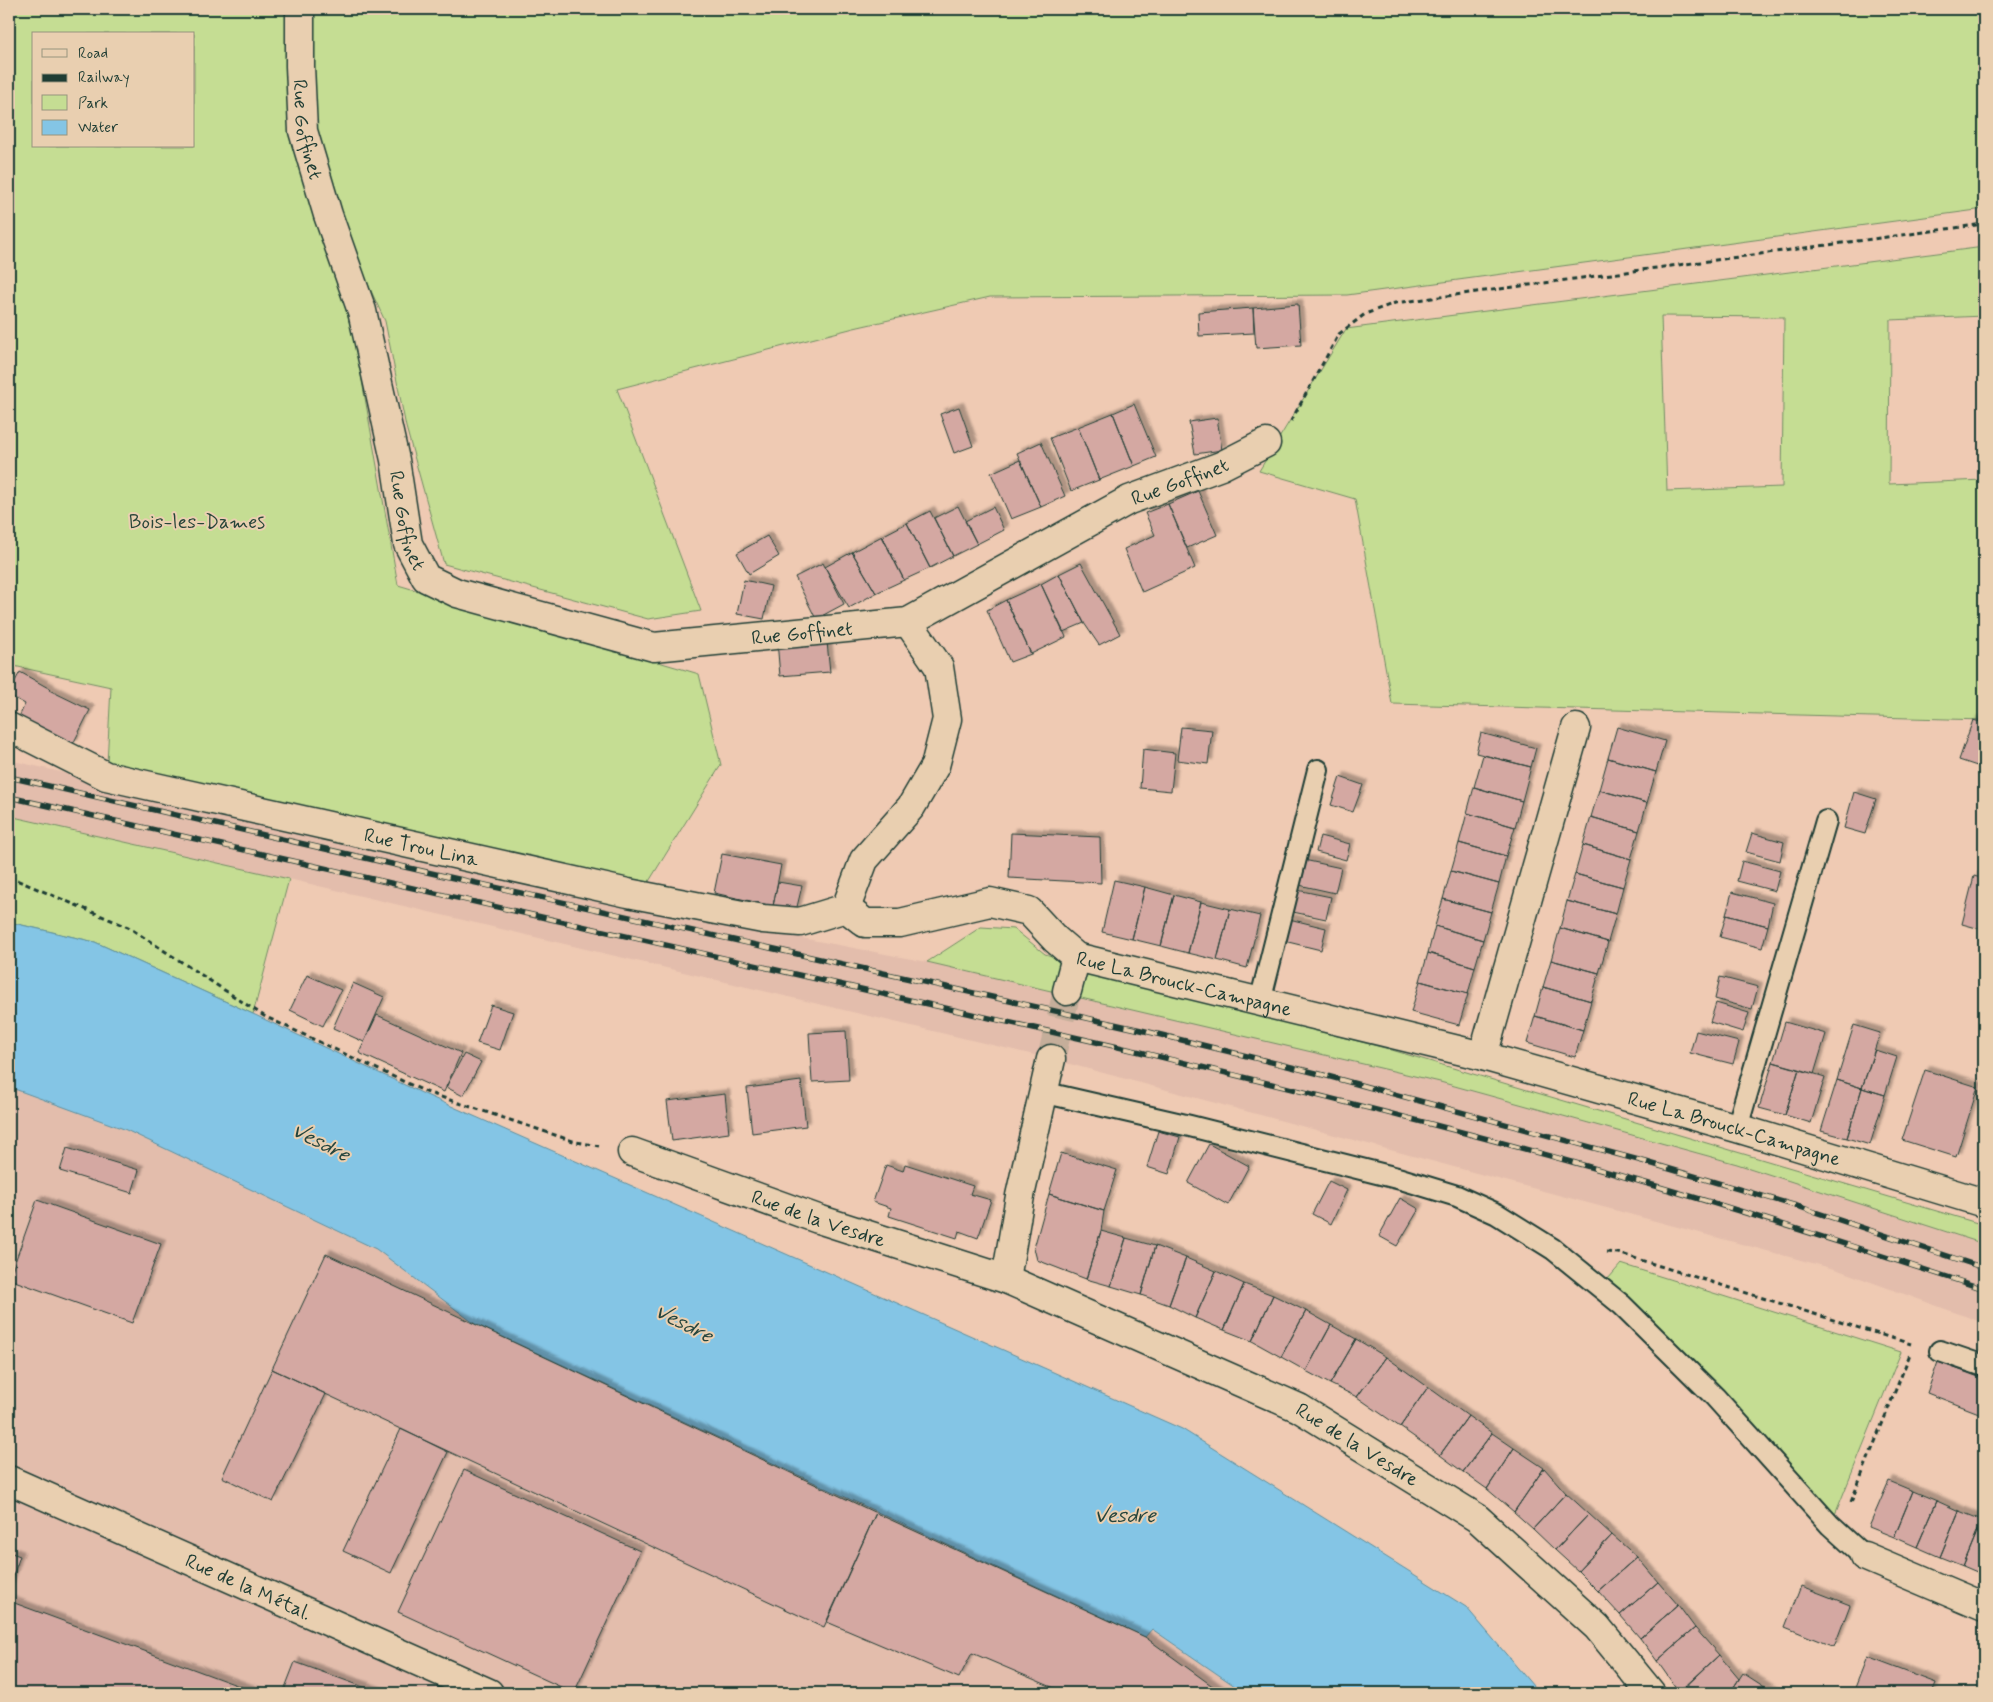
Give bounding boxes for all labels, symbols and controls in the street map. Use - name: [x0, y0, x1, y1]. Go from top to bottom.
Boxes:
- legend: [32, 32, 195, 148]
- text: Road: [78, 44, 108, 64]
- text: Railway: [78, 68, 130, 88]
- street label: Rue Goffinet: [286, 79, 329, 183]
- text: Park: [78, 94, 108, 114]
- text: Water: [78, 118, 118, 138]
- street label: Rue Goffinet: [1128, 452, 1234, 513]
- street label: Rue Goffinet: [382, 469, 432, 576]
- park label: Bois-les-Dames: [129, 509, 265, 536]
- street label: Rue Goffinet: [750, 616, 854, 652]
- street label: Rue Trou Lina: [361, 822, 482, 874]
- street label: Rue La Brouck-Campagne: [1073, 946, 1294, 1024]
- street label: Rue La Brouck-Campagne: [1624, 1086, 1844, 1174]
- water label: Vesdre: [287, 1116, 356, 1170]
- street label: Rue de la Vesdre: [747, 1184, 889, 1255]
- water label: Vesdre: [650, 1297, 719, 1351]
- street label: Rue de la Vesdre: [1290, 1397, 1424, 1494]
- water label: Vesdre: [1094, 1502, 1157, 1530]
- street label: Rue de la Métal.: [180, 1548, 315, 1627]

